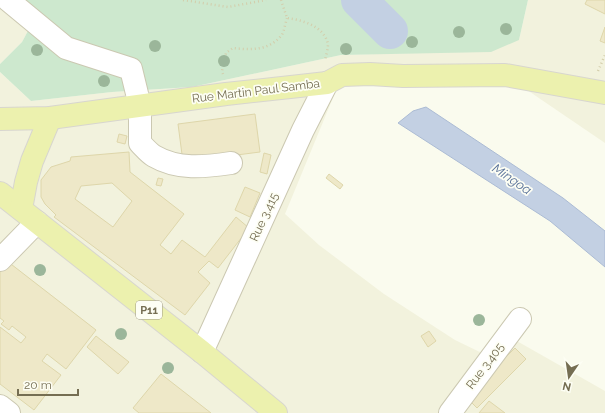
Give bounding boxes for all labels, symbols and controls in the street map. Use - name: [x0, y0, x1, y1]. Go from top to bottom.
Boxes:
- street label: Rue Martin Paul Samba: [191, 76, 321, 106]
- water label: Mingoa: [490, 161, 535, 198]
- street label: Rue 3.415: [247, 190, 281, 243]
- road number: P11: [136, 301, 162, 319]
- street label: Rue 3.405: [463, 340, 507, 392]
- north arrow: [549, 357, 589, 397]
- scale bar: [18, 371, 78, 397]
- text: 20 m: [24, 378, 52, 392]
- text: N: [561, 379, 572, 394]

